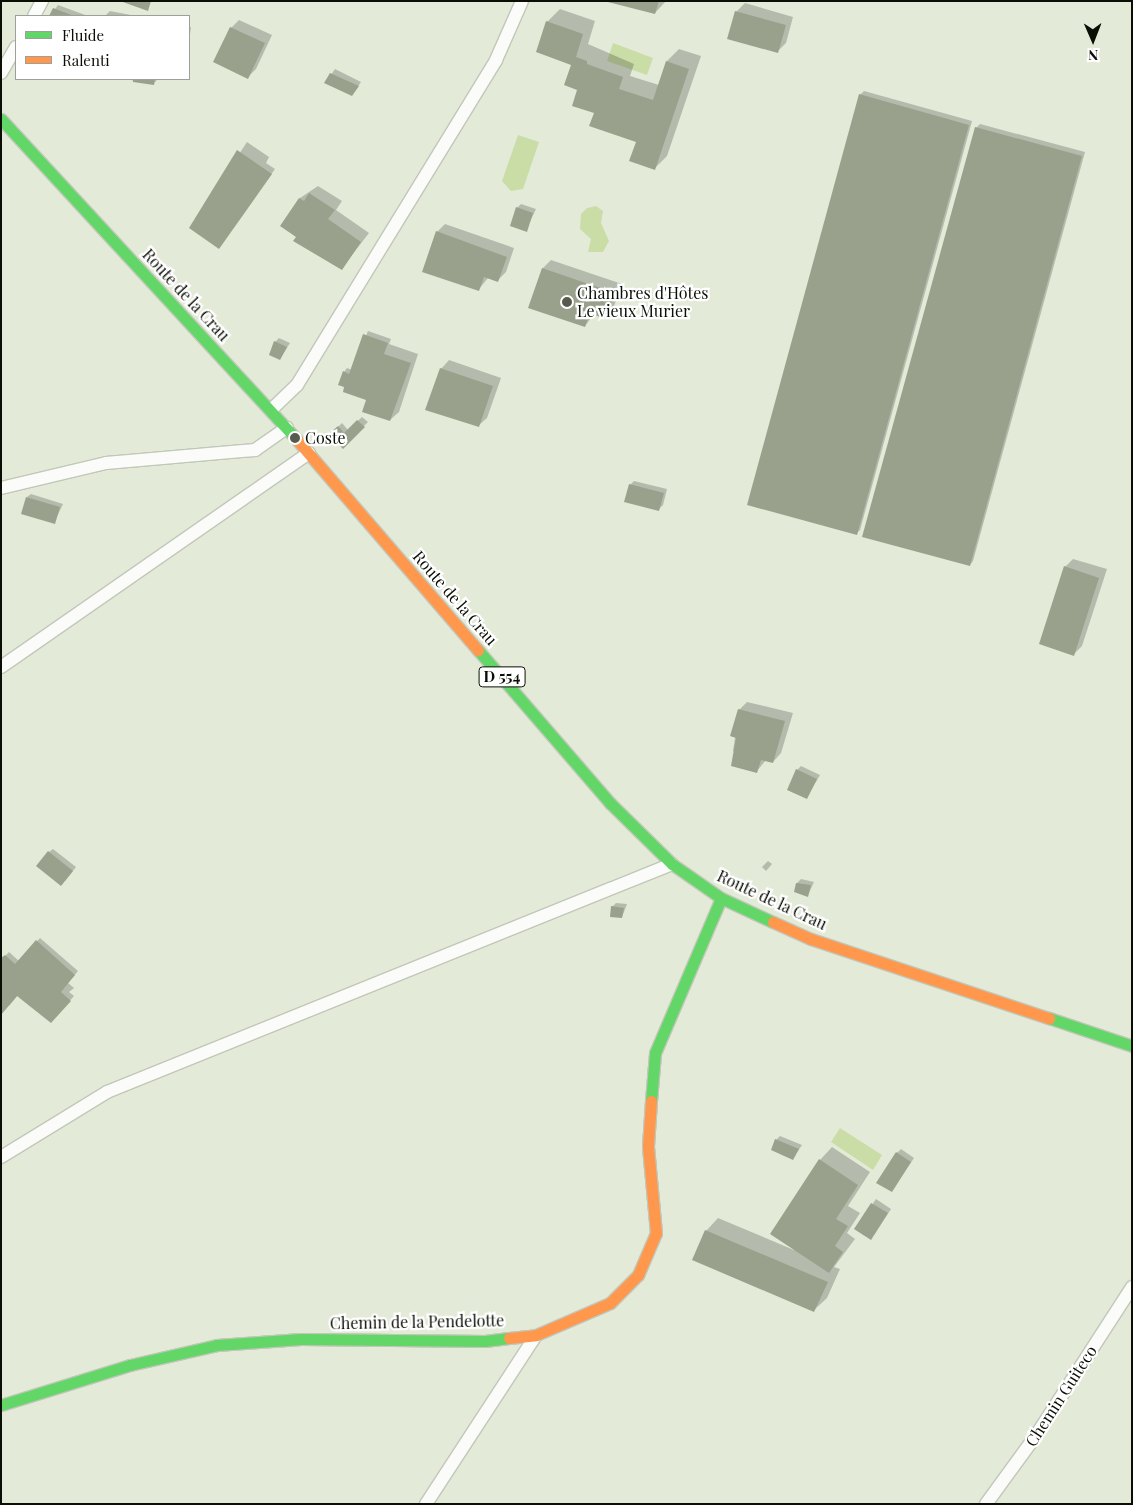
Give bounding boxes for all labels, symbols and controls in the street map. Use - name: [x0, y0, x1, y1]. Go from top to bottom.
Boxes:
- legend: [15, 15, 190, 80]
- north arrow: [1068, 15, 1118, 65]
- text: Fluide: [62, 25, 104, 45]
- text: N: [1088, 46, 1098, 65]
- text: Ralenti: [62, 50, 110, 70]
- street label: Route de la Crau: [138, 245, 234, 345]
- place label: Chambres d'Hôtes Le vieux Murier: [577, 283, 708, 321]
- marker: Chambres d'Hôtes Le vieux Murier: [561, 296, 573, 308]
- place label: Coste: [305, 428, 346, 448]
- marker: Coste: [289, 432, 301, 444]
- street label: Route de la Crau: [409, 547, 501, 649]
- road number: D 554: [478, 664, 526, 690]
- street label: Route de la Crau: [714, 866, 830, 934]
- street label: Chemin de la Pendelotte: [329, 1311, 505, 1333]
- street label: Chemin Guiteco: [1021, 1342, 1101, 1450]

